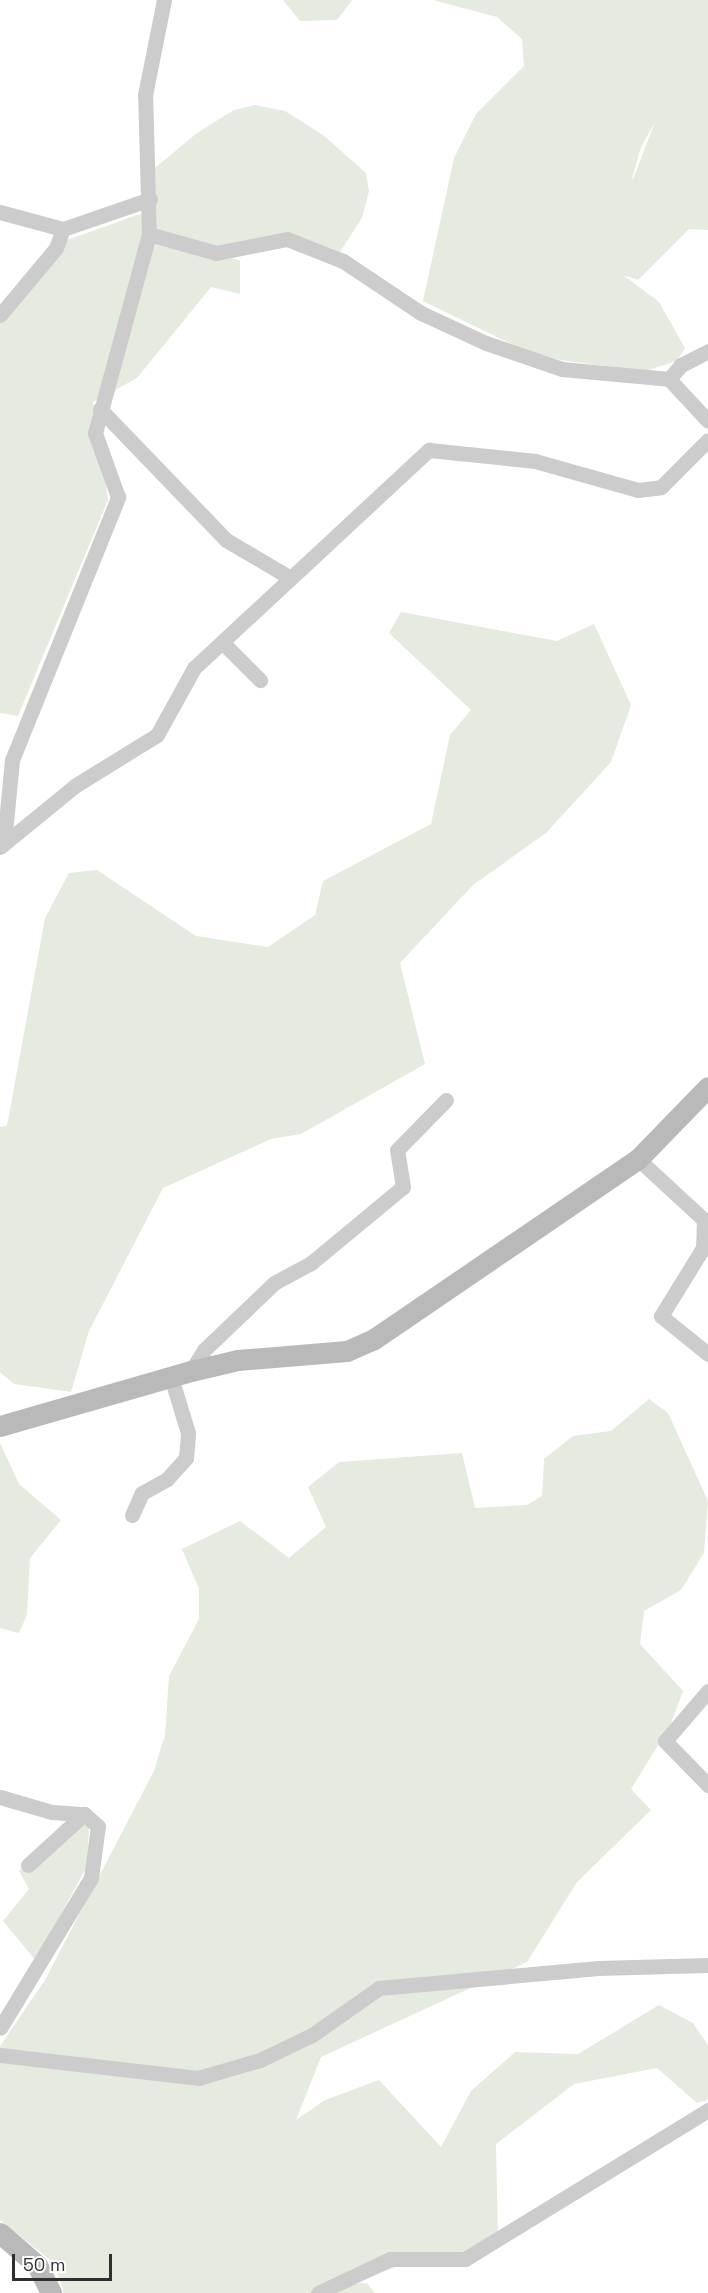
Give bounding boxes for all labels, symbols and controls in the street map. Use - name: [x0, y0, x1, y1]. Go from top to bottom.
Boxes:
- scale bar: [15, 2242, 116, 2280]
- text: 50 m: [23, 2253, 65, 2276]

